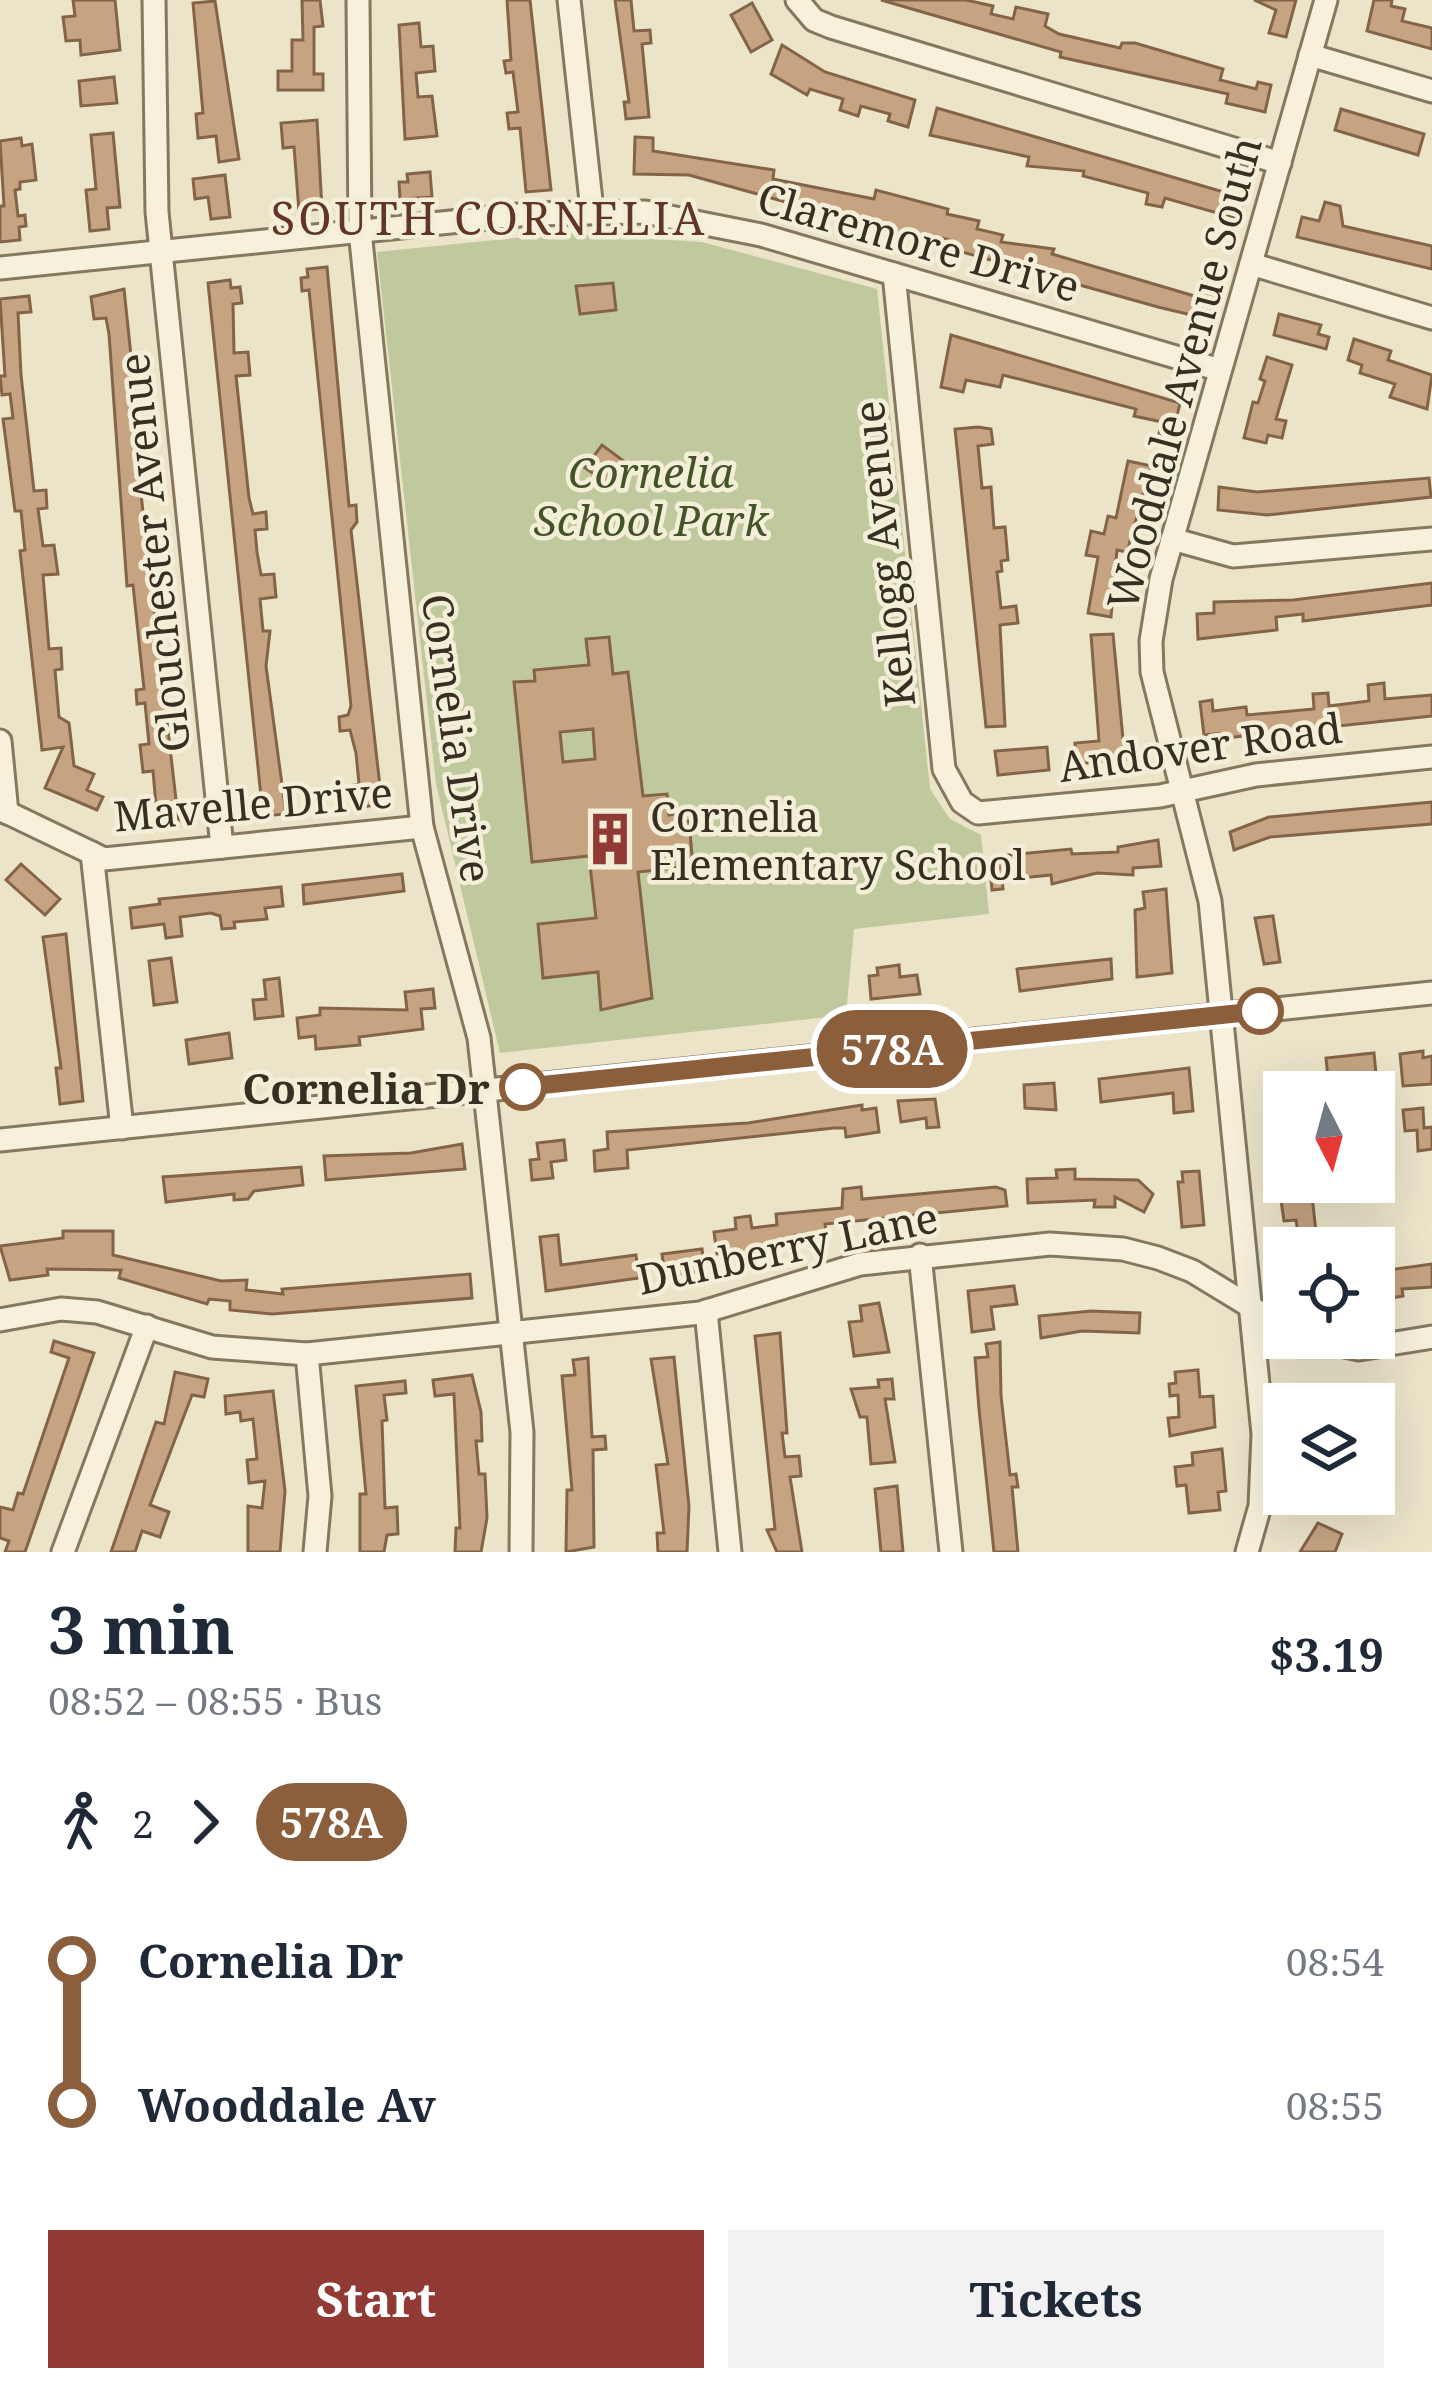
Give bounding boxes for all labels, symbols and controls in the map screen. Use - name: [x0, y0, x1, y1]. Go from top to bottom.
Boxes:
- street label: Wooddale Avenue South: [1092, 130, 1274, 616]
- street label: Claremore Drive: [751, 168, 1087, 314]
- district label: SOUTH CORNELIA: [271, 187, 707, 248]
- street label: Glouchester Avenue: [104, 351, 202, 755]
- street label: Kellogg Avenue: [839, 398, 927, 710]
- park label: Cornelia School Park: [534, 443, 770, 548]
- street label: Cornelia Drive: [410, 590, 506, 886]
- street label: Andover Road: [1055, 698, 1346, 794]
- street label: Mavelle Drive: [111, 762, 395, 844]
- place label: Cornelia Elementary School: [650, 787, 1025, 892]
- building icon: Cornelia Elementary School: [581, 810, 639, 868]
- unlabelled marker: [1238, 989, 1282, 1033]
- line badge: 578A: [808, 1010, 976, 1088]
- text: 578A: [841, 1020, 943, 1077]
- place label: Cornelia Dr: [242, 1059, 490, 1116]
- marker: Cornelia Dr: [501, 1065, 545, 1109]
- north arrow: [1263, 1071, 1395, 1203]
- map controls: [1263, 1071, 1395, 1515]
- street label: Dunberry Lane: [631, 1187, 943, 1307]
- button: locate: [1263, 1227, 1395, 1359]
- button: layers: [1263, 1383, 1395, 1515]
- text: 3 min: [48, 1583, 235, 1673]
- text: $3.19: [1269, 1624, 1384, 1685]
- text: 08:52 – 08:55 · Bus: [48, 1673, 382, 1726]
- icon: walk: [48, 1789, 114, 1855]
- icon: forward: [172, 1789, 238, 1855]
- text: 578A: [280, 1793, 383, 1850]
- text: 2: [132, 1796, 154, 1849]
- text: Cornelia Dr: [138, 1930, 403, 1991]
- text: 08:54: [1286, 1934, 1384, 1987]
- text: Wooddale Av: [138, 2074, 436, 2135]
- text: 08:55: [1286, 2078, 1384, 2131]
- button: Start: [48, 2230, 704, 2368]
- button: Tickets: [728, 2230, 1384, 2368]

